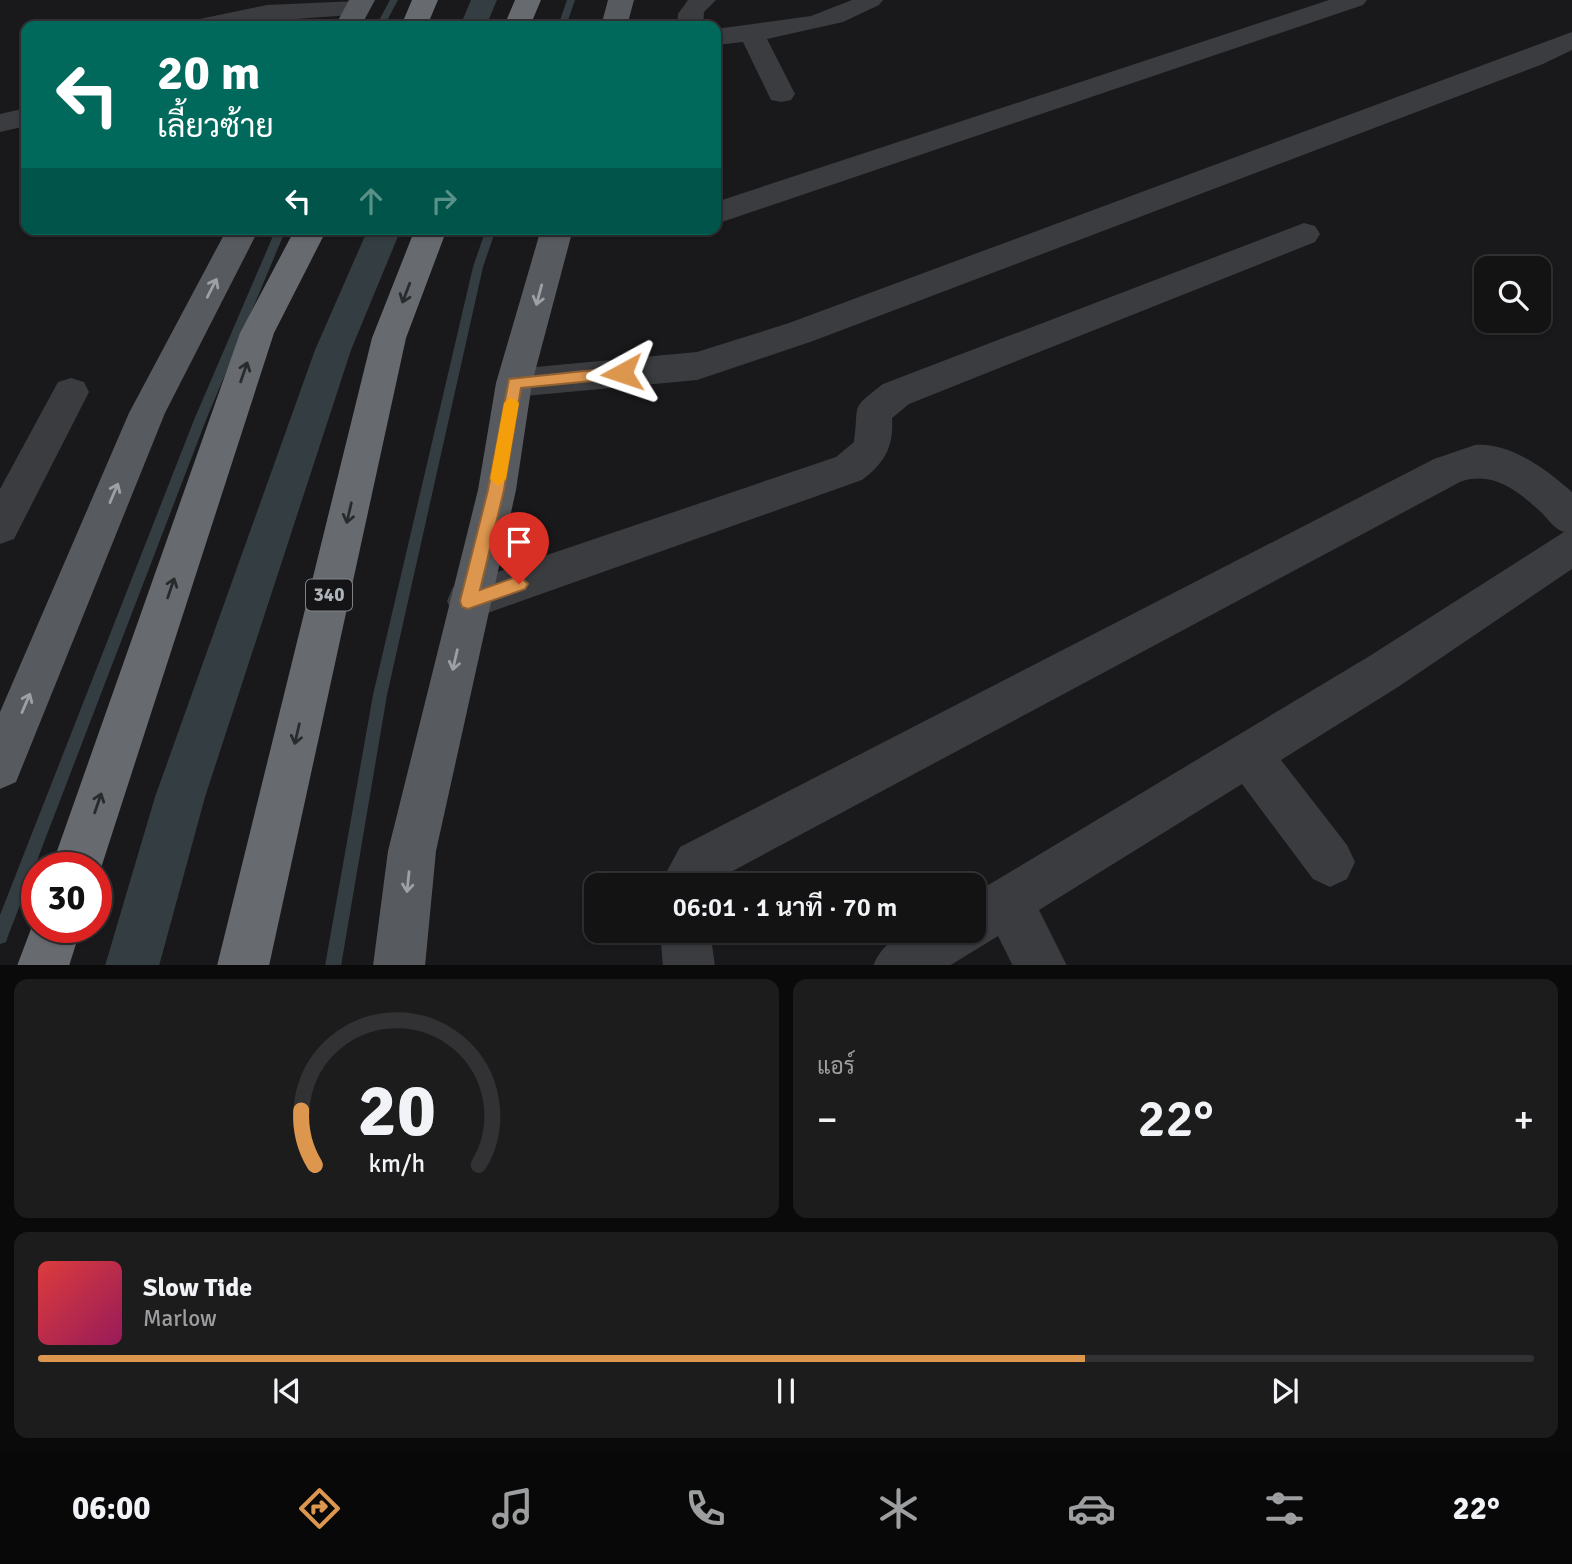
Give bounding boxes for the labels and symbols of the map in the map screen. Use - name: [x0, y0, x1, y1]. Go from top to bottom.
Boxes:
- one-way arrow: [206, 278, 219, 299]
- one-way arrow: [399, 281, 412, 303]
- one-way arrow: [531, 284, 544, 306]
- position arrow: [585, 336, 659, 410]
- one-way arrow: [239, 362, 251, 384]
- one-way arrow: [108, 483, 121, 505]
- one-way arrow: [341, 501, 354, 523]
- pin: [489, 512, 549, 584]
- one-way arrow: [166, 577, 178, 599]
- road number: 340: [306, 580, 352, 610]
- one-way arrow: [448, 648, 461, 671]
- one-way arrow: [21, 693, 34, 715]
- one-way arrow: [289, 722, 303, 745]
- one-way arrow: [93, 793, 105, 815]
- speed limit sign: 30: [21, 852, 112, 943]
- one-way arrow: [401, 870, 414, 893]

